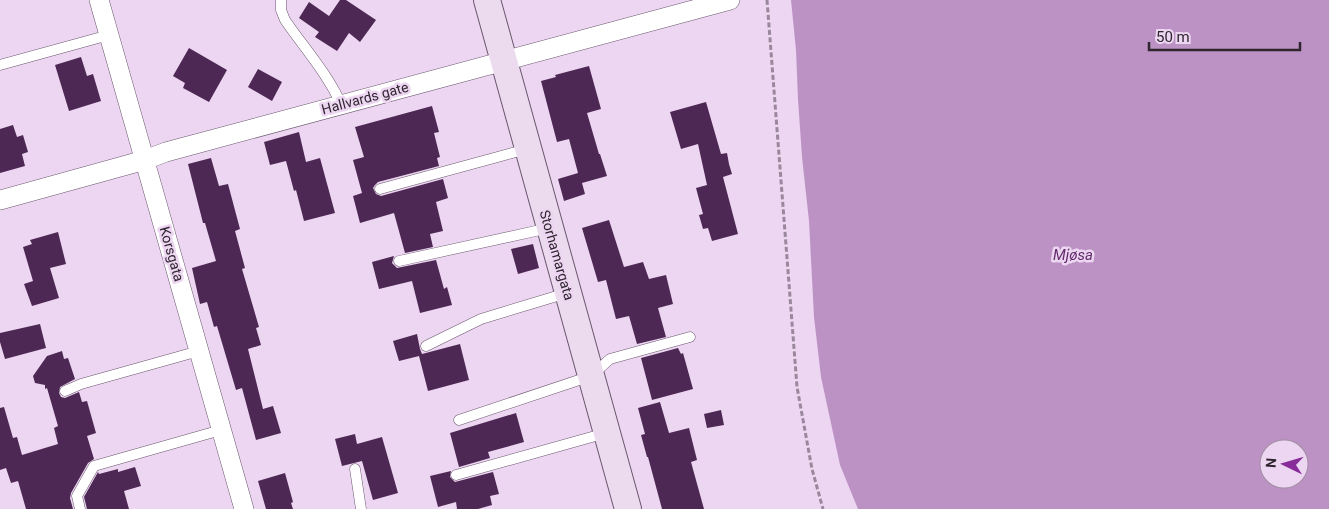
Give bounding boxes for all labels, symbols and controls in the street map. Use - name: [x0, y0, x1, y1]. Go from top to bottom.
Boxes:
- scale bar: [1149, 20, 1300, 52]
- text: 50 m: [1156, 28, 1190, 46]
- street label: Hallvards gate: [320, 79, 410, 117]
- street label: Storhamargata: [536, 208, 578, 302]
- street label: Korsgata: [157, 225, 187, 283]
- water label: Mjøsa: [1053, 246, 1093, 264]
- north arrow: [1259, 439, 1309, 489]
- text: N: [1263, 457, 1279, 468]

